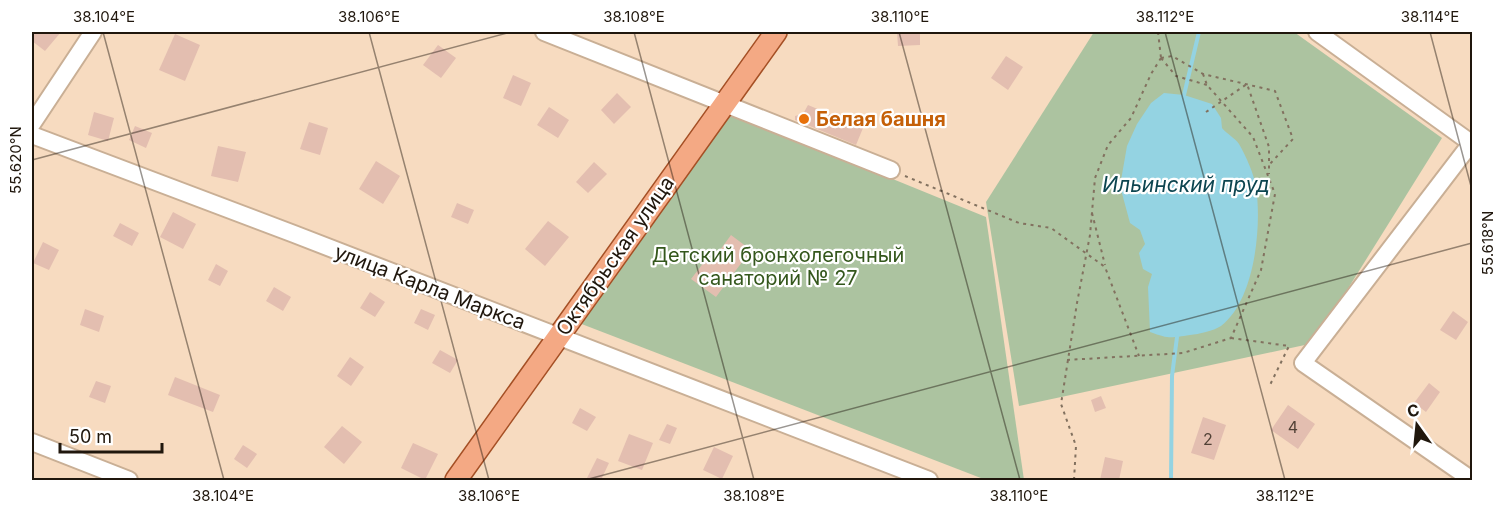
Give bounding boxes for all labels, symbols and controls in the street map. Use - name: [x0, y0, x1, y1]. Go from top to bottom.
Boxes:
- text: 38.104°E: [73, 7, 135, 26]
- text: 38.106°E: [338, 7, 400, 26]
- text: 38.108°E: [603, 7, 665, 26]
- text: 38.110°E: [871, 7, 929, 26]
- text: 38.112°E: [1136, 7, 1194, 26]
- text: 38.114°E: [1401, 7, 1459, 26]
- place label: Белая башня: [816, 107, 946, 131]
- marker: Белая башня: [797, 112, 811, 126]
- text: 55.620°N: [6, 126, 25, 194]
- street label: Октябрьская улица: [551, 172, 679, 340]
- water label: Ильинский пруд: [1102, 172, 1270, 197]
- text: 55.618°N: [1478, 211, 1497, 275]
- street label: улица Карла Маркса: [331, 240, 529, 334]
- park label: Детский бронхолегочный санаторий № 27: [652, 243, 904, 290]
- north arrow: [1387, 395, 1447, 455]
- text: С: [1405, 399, 1422, 422]
- scale bar: [60, 416, 162, 454]
- house number: 4: [1288, 417, 1298, 437]
- text: 50 m: [69, 426, 112, 447]
- house number: 2: [1203, 429, 1213, 449]
- text: 38.104°E: [192, 486, 254, 505]
- text: 38.106°E: [458, 486, 520, 505]
- text: 38.108°E: [723, 486, 785, 505]
- text: 38.110°E: [990, 486, 1048, 505]
- text: 38.112°E: [1256, 486, 1314, 505]

